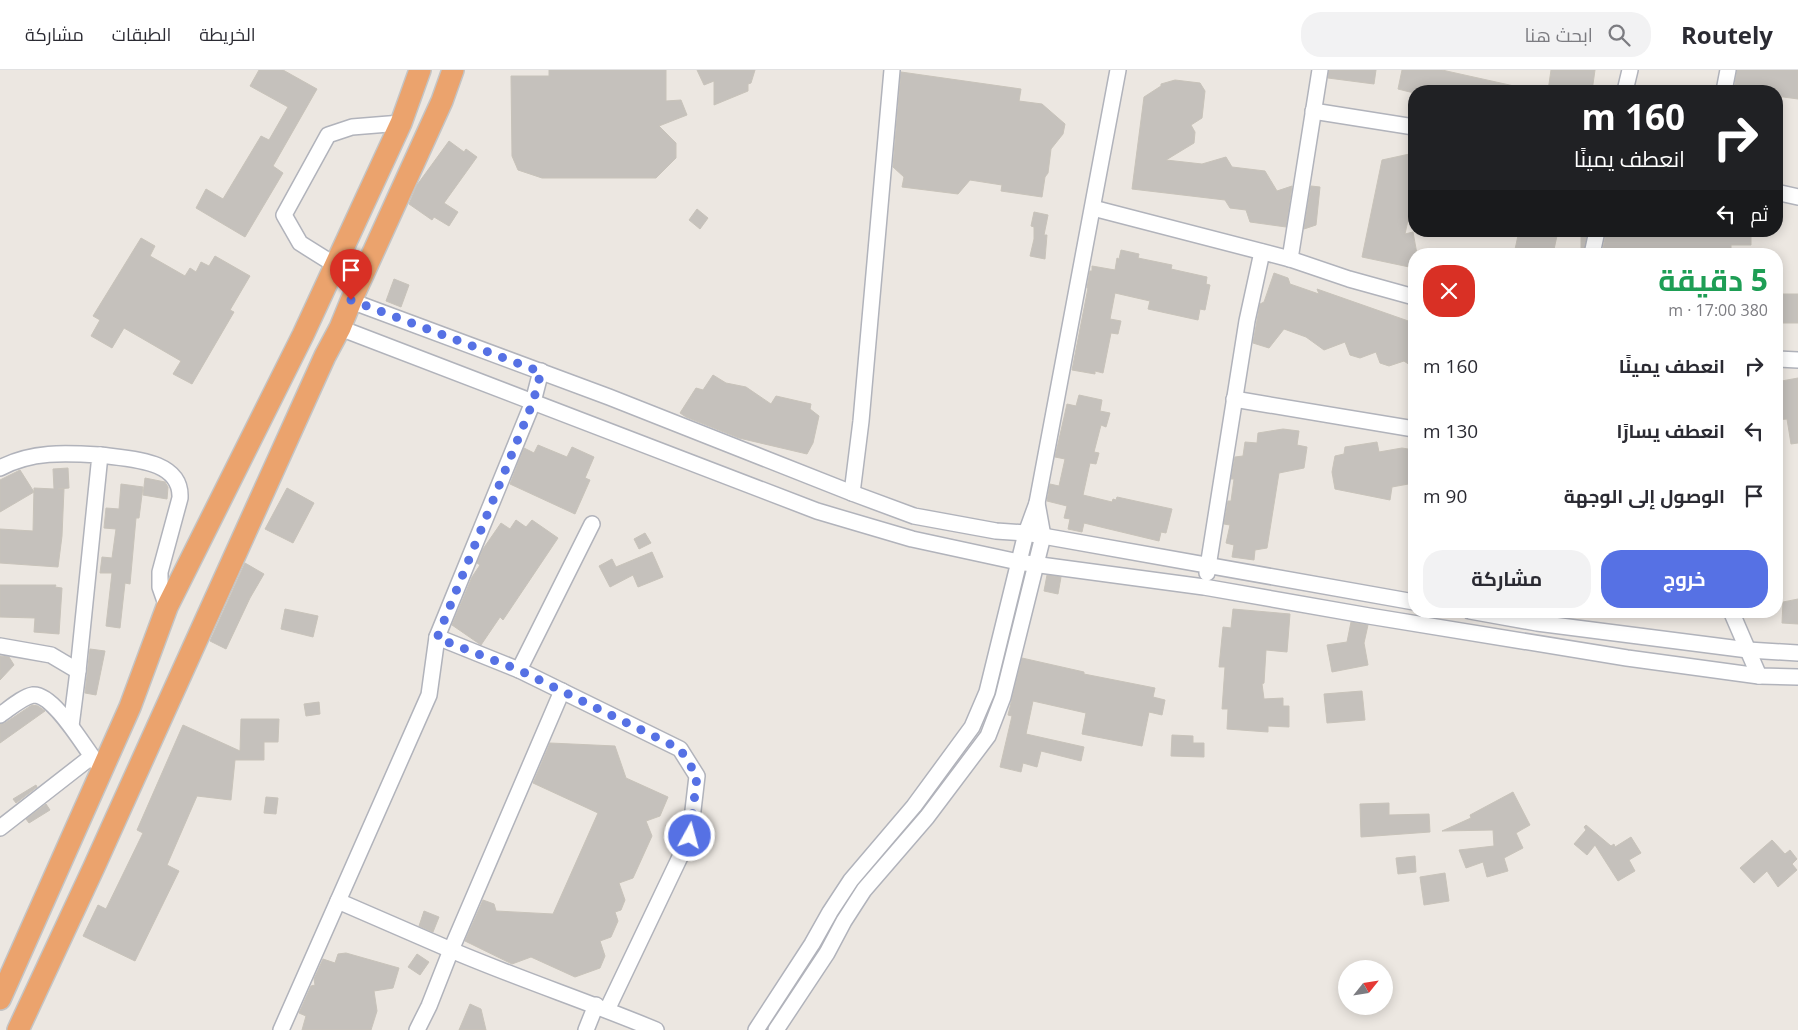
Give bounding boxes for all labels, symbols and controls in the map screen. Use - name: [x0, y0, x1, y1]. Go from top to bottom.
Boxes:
- search box: [1301, 12, 1651, 57]
- text: Routely: [1681, 18, 1773, 51]
- icon: search: [1605, 21, 1633, 49]
- text: مشاركة: [25, 22, 84, 46]
- text: الطبقات: [112, 22, 171, 46]
- text: الخريطة: [199, 22, 256, 46]
- text: ابحث هنا: [1525, 22, 1593, 48]
- text: 160 m: [1581, 93, 1685, 140]
- icon: right: [1703, 105, 1768, 170]
- text: انعطف يمينًا: [1574, 143, 1685, 173]
- icon: left: [1712, 200, 1740, 228]
- text: ثم: [1750, 201, 1768, 227]
- pin: [330, 249, 372, 300]
- icon: arrive: [337, 256, 365, 284]
- text: 5 دقيقة: [1658, 259, 1768, 300]
- button: close: [1423, 265, 1475, 317]
- text: 380 m · 17:00: [1668, 299, 1768, 321]
- icon: right: [1740, 352, 1768, 380]
- text: 160 m: [1423, 353, 1478, 379]
- text: انعطف يمينًا: [1619, 353, 1725, 379]
- icon: left: [1740, 417, 1768, 445]
- text: 130 m: [1423, 418, 1478, 444]
- text: انعطف يسارًا: [1616, 418, 1725, 444]
- icon: arrive: [1740, 482, 1768, 510]
- text: 90 m: [1423, 483, 1467, 509]
- text: الوصول إلى الوجهة: [1564, 483, 1725, 509]
- button: مشاركة: [1423, 550, 1591, 608]
- button: خروج: [1601, 550, 1768, 608]
- position arrow: [663, 809, 715, 861]
- north arrow: [1338, 960, 1392, 1015]
- map controls: [1338, 960, 1393, 1015]

